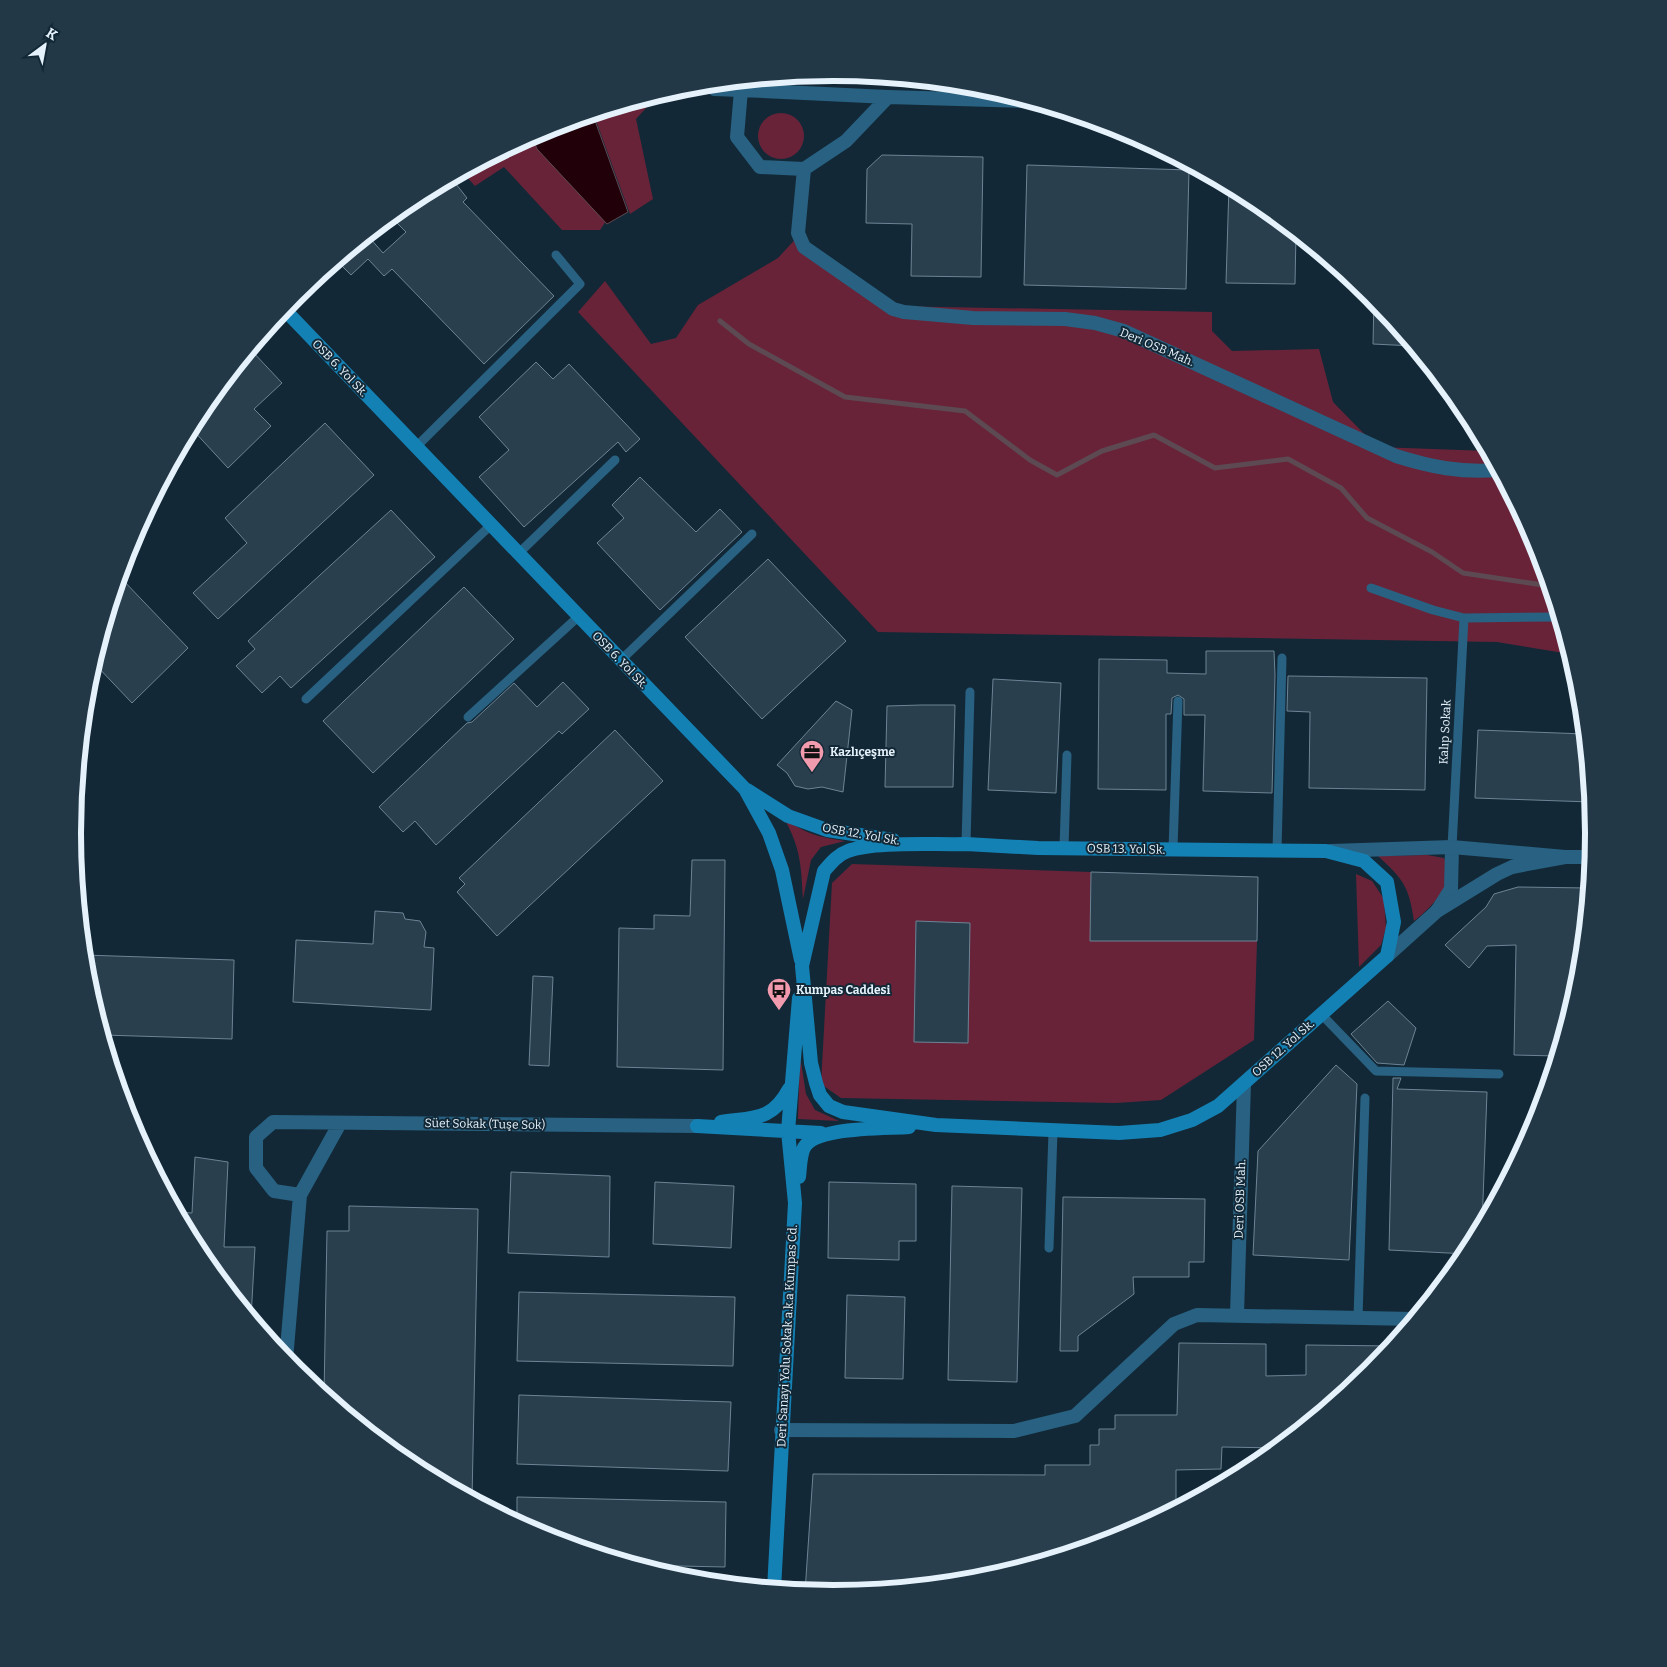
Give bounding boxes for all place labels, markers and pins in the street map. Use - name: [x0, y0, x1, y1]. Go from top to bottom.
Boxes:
- office icon: Kazlıçeşme: [799, 739, 825, 773]
- place label: Kazlıçeşme: [830, 745, 896, 759]
- bus stop icon: Kumpas Caddesi: [766, 977, 792, 1011]
- place label: Kumpas Caddesi: [796, 983, 891, 997]

